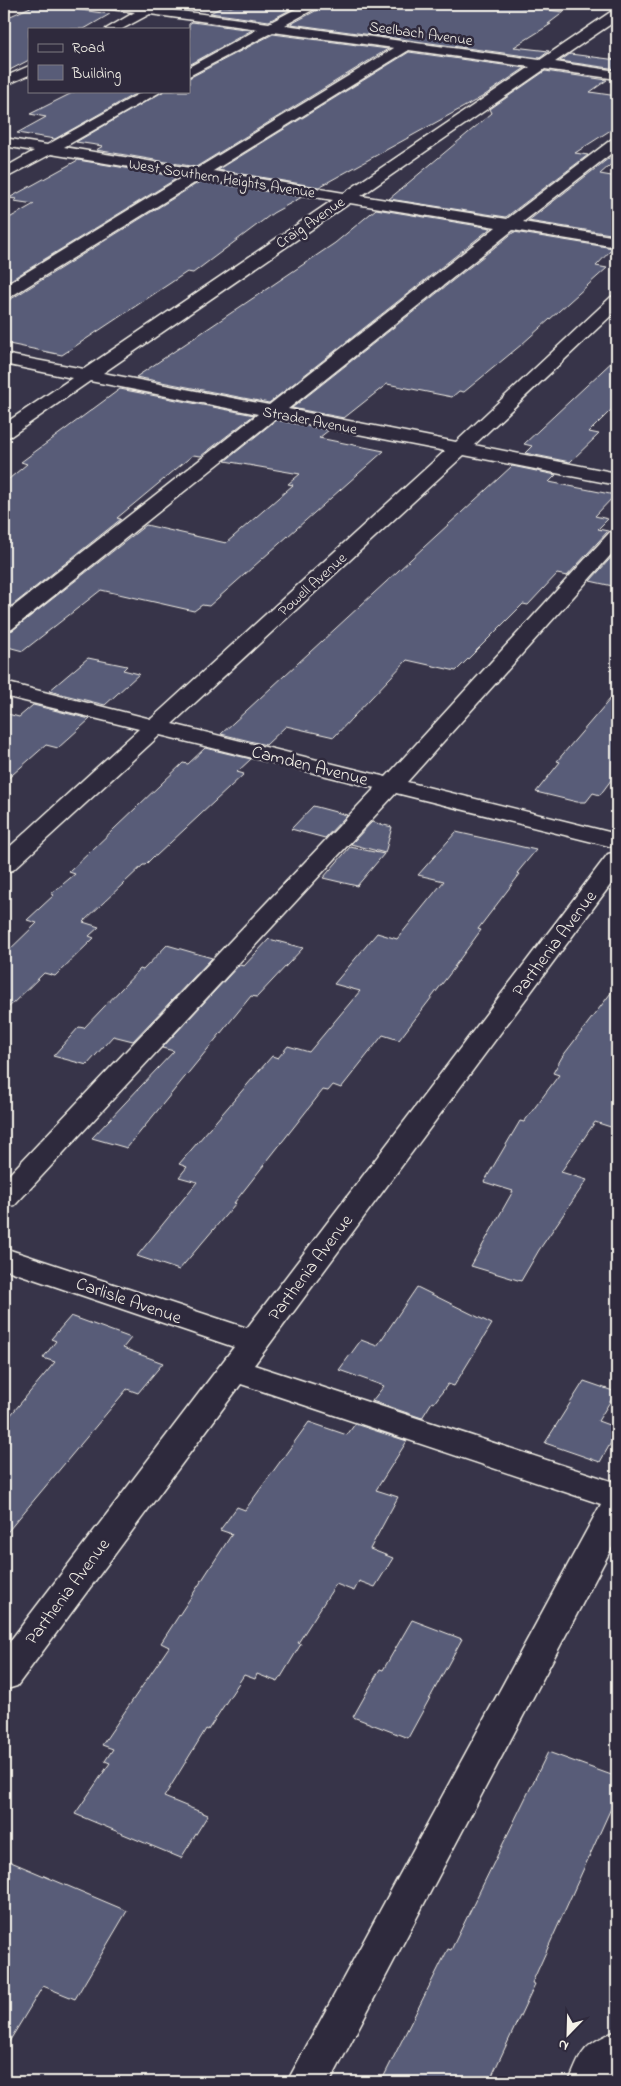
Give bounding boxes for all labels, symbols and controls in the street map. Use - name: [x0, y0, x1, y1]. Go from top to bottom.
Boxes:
- street label: Seelbach Avenue: [368, 16, 474, 52]
- legend: [28, 28, 190, 92]
- text: Road: [72, 37, 105, 59]
- text: Building: [71, 63, 121, 86]
- street label: West Southern Heights Avenue: [127, 153, 317, 206]
- street label: Craig Avenue: [272, 191, 350, 255]
- street label: Strader Avenue: [261, 401, 359, 441]
- street label: Powell Avenue: [273, 548, 352, 622]
- street label: Camden Avenue: [249, 740, 371, 794]
- street label: Parthenia Avenue: [507, 885, 605, 1003]
- street label: Parthenia Avenue: [263, 1209, 361, 1327]
- street label: Carlisle Avenue: [72, 1272, 185, 1332]
- street label: Parthenia Avenue: [20, 1533, 118, 1651]
- north arrow: [544, 2008, 594, 2058]
- text: N: [555, 2033, 572, 2056]

